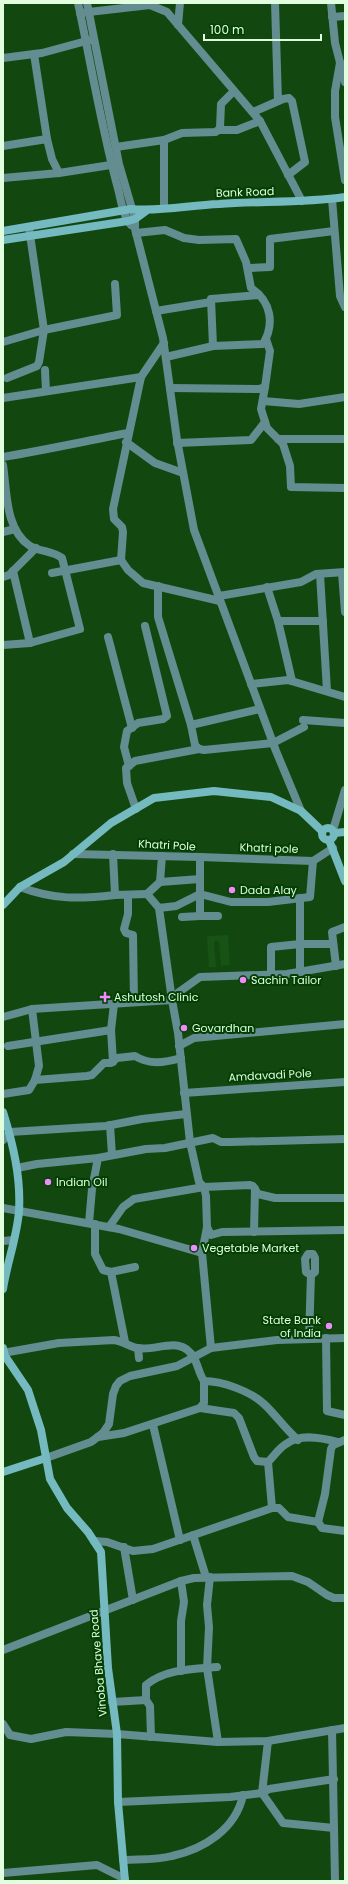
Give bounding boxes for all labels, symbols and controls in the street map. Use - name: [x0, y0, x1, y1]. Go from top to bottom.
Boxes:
- scale bar: [204, 16, 321, 42]
- text: 100 m: [210, 21, 244, 38]
- street label: Bank Road: [216, 183, 274, 201]
- street label: Khatri Pole: [138, 835, 196, 855]
- street label: Khatri pole: [239, 839, 299, 857]
- place label: Dada Alay: [240, 882, 298, 898]
- marker: Dada Alay: [227, 885, 237, 895]
- place label: Sachin Tailor: [251, 972, 321, 988]
- marker: Sachin Tailor: [238, 975, 248, 985]
- place label: Ashutosh Clinic: [114, 989, 199, 1005]
- marker: Ashutosh Clinic: [99, 991, 111, 1003]
- place label: Govardhan: [192, 1020, 254, 1036]
- marker: Govardhan: [179, 1023, 189, 1033]
- street label: Amdavadi Pole: [228, 1065, 312, 1085]
- place label: Indian Oil: [56, 1174, 107, 1190]
- marker: Indian Oil: [43, 1177, 53, 1187]
- place label: Vegetable Market: [202, 1240, 299, 1256]
- marker: Vegetable Market: [189, 1243, 199, 1253]
- place label: State Bank of India: [262, 1312, 321, 1341]
- marker: State Bank of India: [324, 1321, 334, 1331]
- street label: Vinoba Bhave Road: [85, 1609, 111, 1717]

